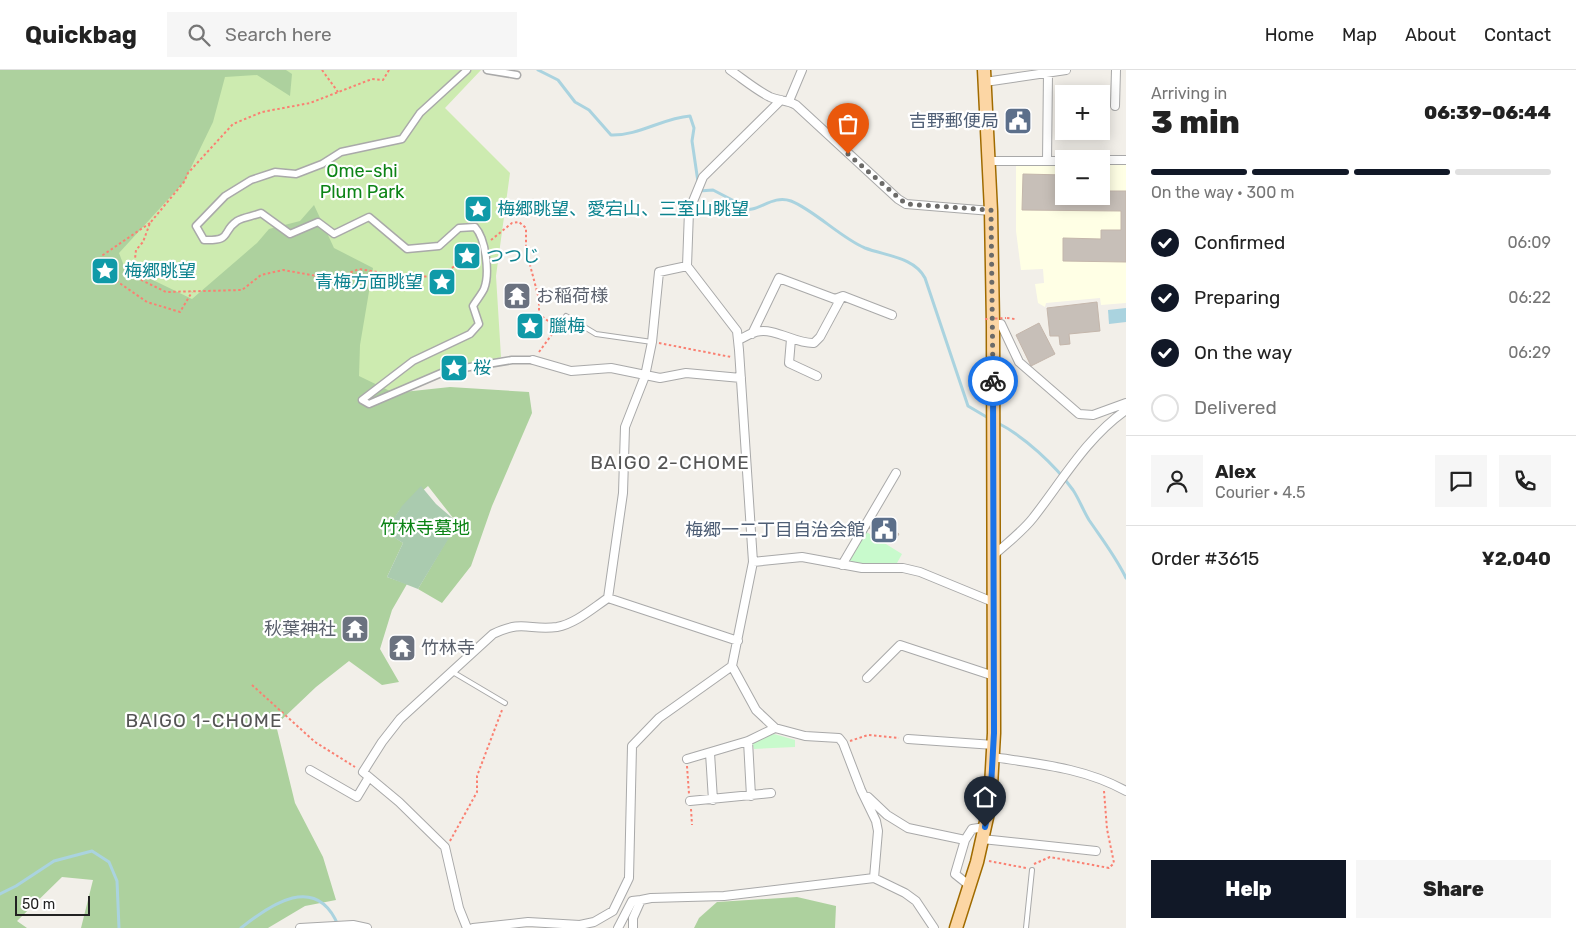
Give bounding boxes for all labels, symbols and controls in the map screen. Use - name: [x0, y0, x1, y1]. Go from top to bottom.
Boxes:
- search box: [167, 12, 517, 57]
- text: Quickbag: [25, 21, 137, 49]
- icon: search: [185, 21, 213, 49]
- text: Search here: [225, 23, 332, 46]
- text: Home: [1265, 24, 1314, 46]
- text: Map: [1342, 24, 1377, 46]
- text: About: [1405, 24, 1456, 46]
- text: Contact: [1484, 24, 1551, 46]
- text: Arriving in: [1151, 84, 1227, 103]
- map controls: [1055, 85, 1110, 205]
- button: +: [1055, 85, 1110, 140]
- text: 06:39–06:44: [1424, 101, 1551, 124]
- pin: [827, 103, 869, 154]
- text: 3 min: [1151, 103, 1240, 141]
- public building icon: 吉野郵便局: [1003, 106, 1033, 136]
- icon: bag: [834, 110, 862, 138]
- place label: 吉野郵便局: [909, 110, 999, 132]
- button: −: [1055, 150, 1110, 205]
- park label: Ome-shi Plum Park: [320, 160, 405, 203]
- text: On the way · 300 m: [1151, 183, 1294, 202]
- place icon: 梅郷眺望、愛宕山、三室山眺望: [463, 194, 493, 224]
- place label: 梅郷眺望、愛宕山、三室山眺望: [497, 198, 749, 220]
- icon: check: [1151, 229, 1179, 257]
- text: Confirmed: [1194, 231, 1285, 254]
- text: 06:09: [1507, 233, 1551, 252]
- place icon: つつじ: [452, 241, 482, 271]
- place label: つつじ: [486, 245, 540, 267]
- place icon: 梅郷眺望: [90, 256, 120, 286]
- place label: 梅郷眺望: [124, 260, 196, 282]
- place icon: 青梅方面眺望: [427, 267, 457, 297]
- place label: 青梅方面眺望: [315, 271, 423, 293]
- temple icon: お稲荷様: [502, 281, 532, 311]
- icon: check: [1151, 284, 1179, 312]
- place label: お稲荷様: [536, 285, 608, 307]
- text: Preparing: [1194, 286, 1280, 309]
- text: 06:22: [1508, 288, 1551, 307]
- place icon: 臘梅: [515, 311, 545, 341]
- place label: 臘梅: [549, 315, 585, 337]
- icon: check: [1151, 339, 1179, 367]
- text: On the way: [1194, 341, 1292, 364]
- text: 06:29: [1508, 343, 1551, 362]
- place icon: 桜: [439, 353, 469, 383]
- courier: [968, 356, 1018, 406]
- place label: 桜: [473, 357, 491, 379]
- icon: bike: [979, 367, 1007, 395]
- text: Delivered: [1194, 396, 1277, 419]
- district label: BAIGO 2-CHOME: [590, 451, 750, 474]
- button: person: [1151, 455, 1203, 507]
- button: chat: [1435, 455, 1487, 507]
- button: phone: [1499, 455, 1551, 507]
- text: Alex: [1215, 460, 1256, 483]
- text: Courier · 4.5: [1215, 483, 1305, 502]
- public building icon: 梅郷一二丁目自治会館: [869, 515, 899, 545]
- park label: 竹林寺墓地: [380, 517, 470, 539]
- place label: 梅郷一二丁目自治会館: [685, 519, 865, 541]
- text: Order #3615: [1151, 547, 1259, 570]
- text: ¥2,040: [1482, 547, 1551, 570]
- temple icon: 秋葉神社: [340, 614, 370, 644]
- place label: 秋葉神社: [264, 618, 336, 640]
- temple icon: 竹林寺: [387, 633, 417, 663]
- place label: 竹林寺: [421, 637, 475, 659]
- district label: BAIGO 1-CHOME: [126, 709, 282, 732]
- pin: [964, 776, 1006, 827]
- icon: home: [971, 783, 999, 811]
- button: Help: [1151, 860, 1346, 918]
- button: Share: [1356, 860, 1551, 918]
- scale bar: [15, 893, 90, 916]
- text: 50 m: [22, 896, 55, 913]

